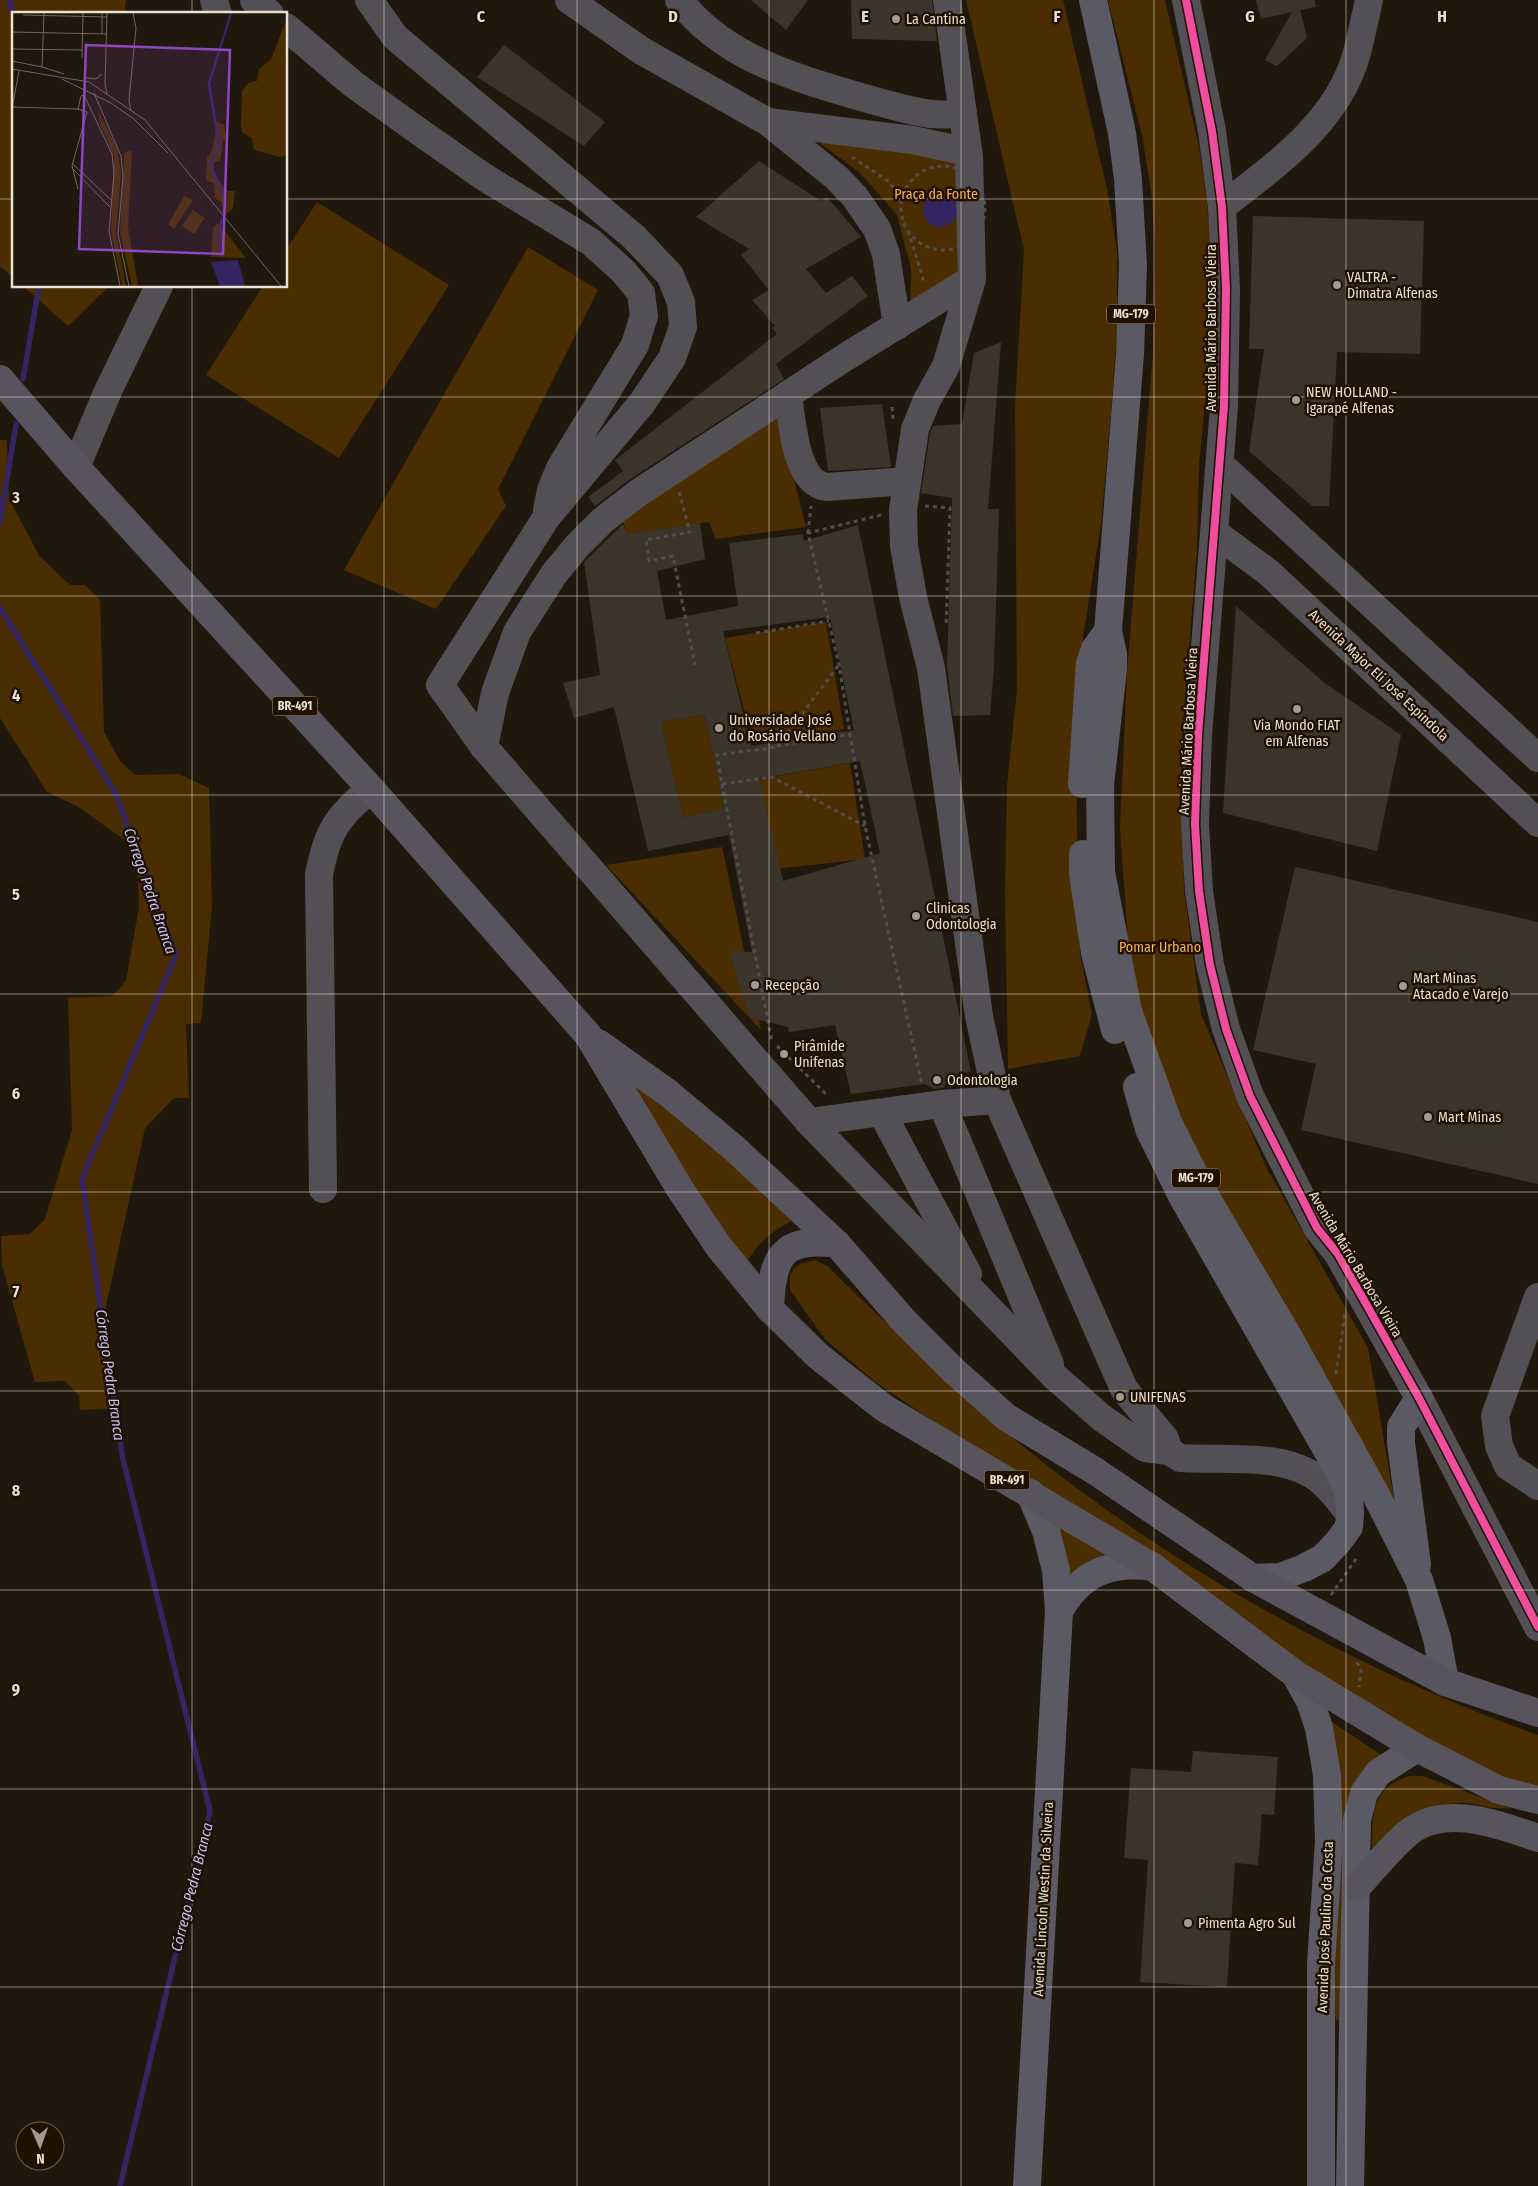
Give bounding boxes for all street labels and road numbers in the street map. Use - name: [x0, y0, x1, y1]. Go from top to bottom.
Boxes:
- street label: Avenida Mário Barbosa Vieira: [1203, 244, 1220, 412]
- road number: MG-179: [1107, 304, 1155, 324]
- street label: Avenida Major Eli José Espíndola: [1305, 606, 1452, 745]
- street label: Avenida Mário Barbosa Vieira: [1176, 647, 1201, 815]
- road number: BR-491: [272, 696, 318, 716]
- road number: MG-179: [1172, 1168, 1220, 1188]
- street label: Avenida Mário Barbosa Vieira: [1305, 1188, 1406, 1341]
- road number: BR-491: [984, 1470, 1030, 1490]
- street label: Avenida Lincoln Westin da Silveira: [1030, 1801, 1057, 1997]
- street label: Avenida José Paulino da Costa: [1314, 1841, 1337, 2013]

